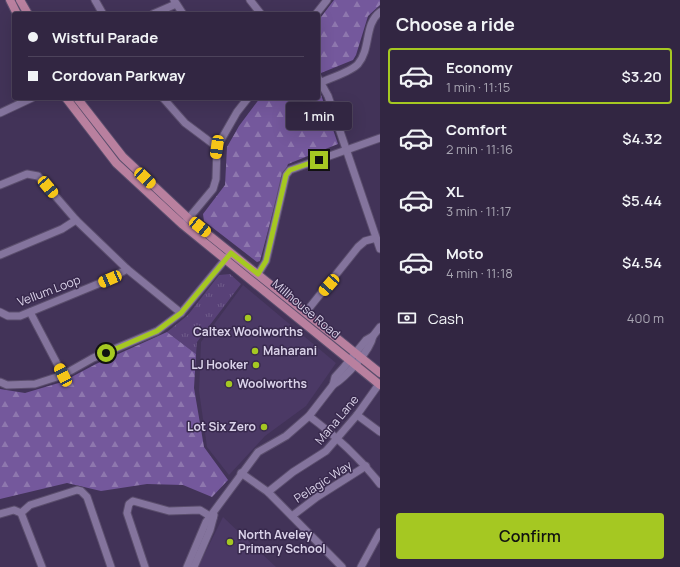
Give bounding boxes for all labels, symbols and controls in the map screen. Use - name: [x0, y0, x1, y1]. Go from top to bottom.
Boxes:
- text: Choose a ride: [396, 12, 515, 36]
- text: Wistful Parade: [52, 27, 158, 48]
- text: Economy: [446, 57, 513, 78]
- icon: car: [398, 58, 434, 94]
- text: Cordovan Parkway: [52, 65, 186, 86]
- text: $3.20: [621, 66, 662, 87]
- text: 1 min · 11:15: [446, 78, 510, 96]
- callout: 1 min: [286, 102, 352, 130]
- text: 1 min: [304, 107, 335, 125]
- text: Comfort: [446, 119, 507, 140]
- icon: car: [398, 120, 434, 156]
- text: $4.32: [622, 128, 662, 149]
- car: [209, 134, 225, 160]
- text: 2 min · 11:16: [446, 140, 513, 158]
- route end: [310, 151, 328, 169]
- car: [132, 165, 158, 191]
- car: [36, 174, 60, 200]
- text: XL: [446, 181, 464, 202]
- icon: car: [398, 182, 434, 218]
- text: $5.44: [622, 190, 662, 211]
- text: 3 min · 11:17: [446, 202, 511, 220]
- car: [187, 215, 213, 239]
- text: Moto: [446, 243, 483, 264]
- icon: car: [398, 244, 434, 280]
- text: $4.54: [622, 252, 662, 273]
- text: 4 min · 11:18: [446, 264, 513, 282]
- car: [97, 269, 123, 289]
- street label: Vellum Loop: [15, 271, 83, 310]
- car: [317, 272, 341, 298]
- street label: Millhouse Road: [269, 275, 344, 342]
- icon: cash: [396, 307, 418, 329]
- text: Cash: [428, 308, 464, 329]
- text: 400 m: [627, 309, 664, 327]
- marker: Caltex Woolworths: [243, 313, 253, 323]
- place label: Caltex Woolworths: [193, 323, 304, 340]
- place label: Maharani: [263, 342, 317, 359]
- route start: [97, 344, 115, 362]
- marker: Maharani: [250, 346, 260, 356]
- place label: LJ Hooker: [191, 356, 248, 373]
- marker: LJ Hooker: [251, 360, 261, 370]
- car: [52, 362, 74, 388]
- place label: Woolworths: [237, 375, 307, 392]
- marker: Woolworths: [224, 379, 234, 389]
- street label: Mana Lane: [311, 391, 362, 448]
- place label: Lot Six Zero: [187, 418, 256, 435]
- marker: Lot Six Zero: [259, 422, 269, 432]
- street label: Pelagic Way: [290, 456, 356, 507]
- button: Confirm: [396, 513, 664, 559]
- place label: North Aveley Primary School: [238, 526, 326, 557]
- marker: North Aveley Primary School: [225, 537, 235, 547]

